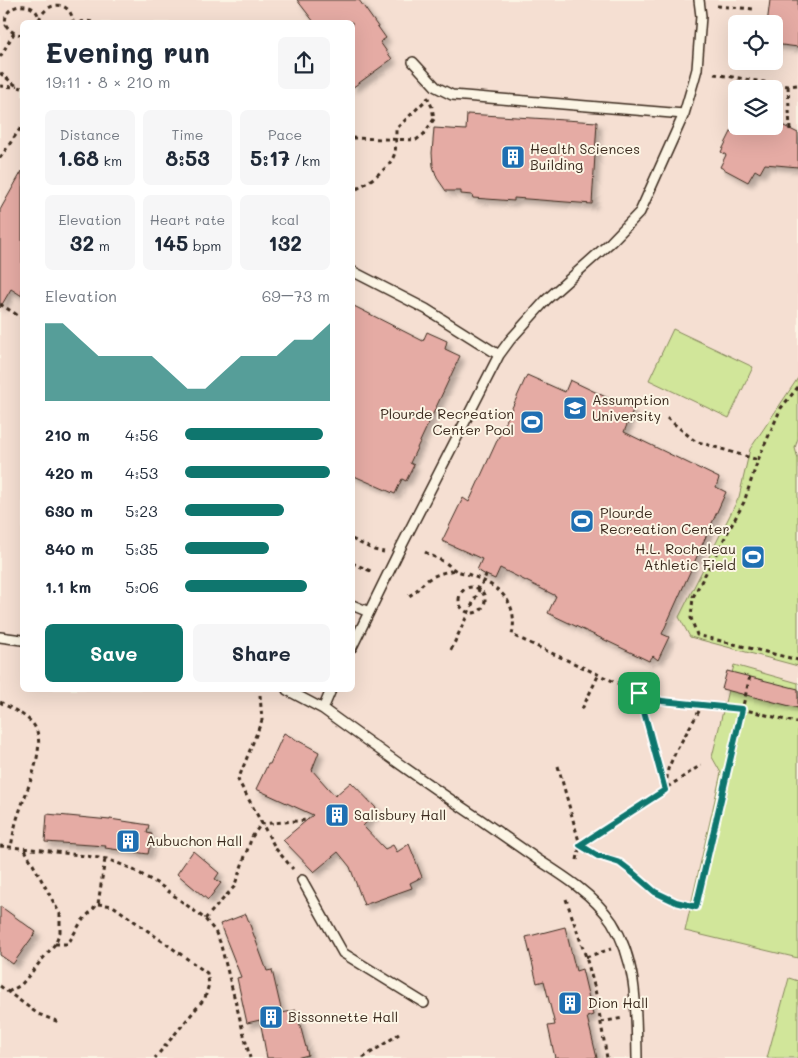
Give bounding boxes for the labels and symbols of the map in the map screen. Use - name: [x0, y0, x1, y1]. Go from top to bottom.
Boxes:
- place label: Health Sciences Building: [530, 139, 640, 174]
- building icon: Health Sciences Building: [500, 144, 526, 170]
- place label: Assumption University: [592, 390, 669, 425]
- school or university icon: Assumption University: [562, 395, 588, 421]
- place label: Plourde Recreation Center Pool: [380, 404, 514, 439]
- sports icon: Plourde Recreation Center Pool: [519, 409, 545, 435]
- place label: Plourde Recreation Center: [600, 503, 730, 538]
- sports icon: Plourde Recreation Center: [569, 508, 595, 534]
- place label: H.L. Rocheleau Athletic Field: [635, 539, 736, 574]
- sports icon: H.L. Rocheleau Athletic Field: [740, 544, 766, 570]
- pin: [618, 672, 660, 714]
- building icon: Salisbury Hall: [324, 802, 350, 828]
- place label: Salisbury Hall: [354, 805, 446, 824]
- building icon: Aubuchon Hall: [115, 828, 141, 854]
- place label: Aubuchon Hall: [146, 831, 242, 850]
- building icon: Dion Hall: [557, 990, 583, 1016]
- place label: Dion Hall: [588, 993, 648, 1012]
- building icon: Bissonnette Hall: [258, 1004, 284, 1030]
- place label: Bissonnette Hall: [288, 1007, 398, 1026]

